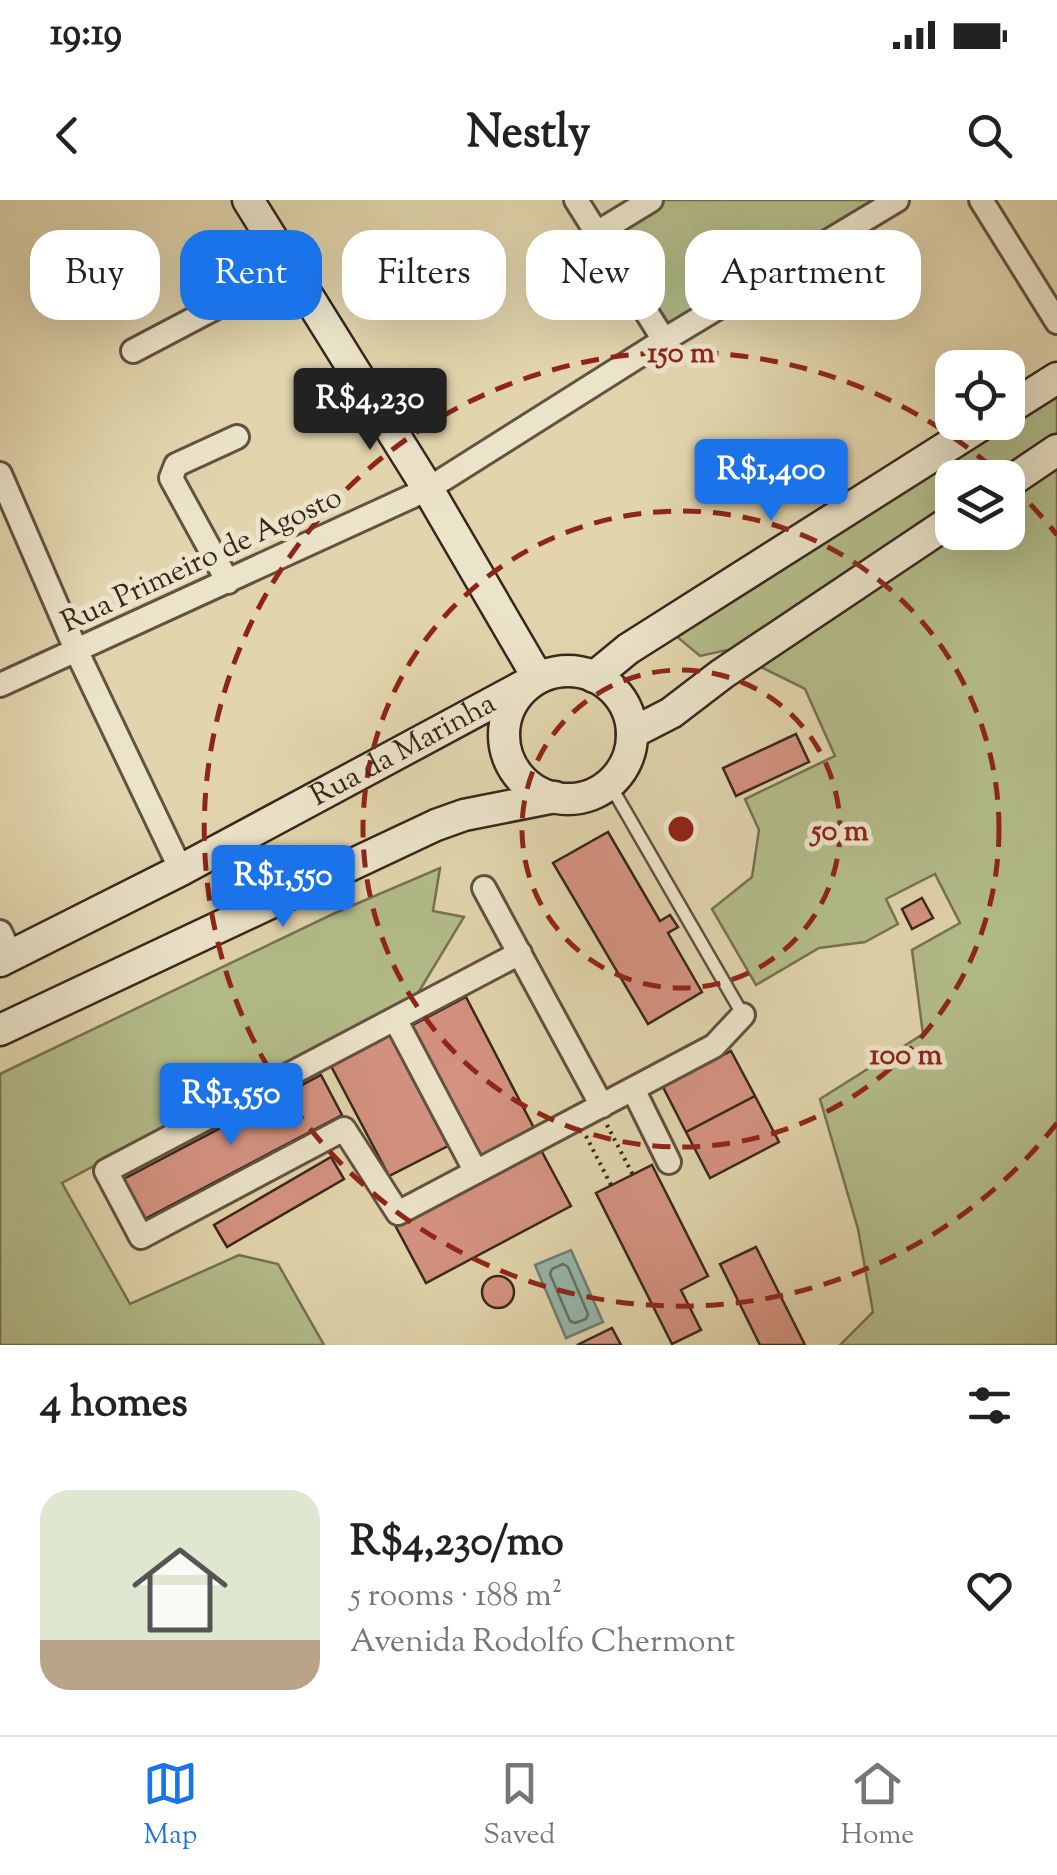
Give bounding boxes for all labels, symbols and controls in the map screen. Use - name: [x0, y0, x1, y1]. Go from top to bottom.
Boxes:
- text: 19:19: [50, 8, 122, 62]
- text: Nestly: [467, 103, 590, 168]
- icon: back: [40, 108, 95, 163]
- icon: search: [962, 108, 1017, 163]
- chip: Buy: [30, 230, 160, 320]
- chip: Rent: [180, 230, 322, 320]
- chip: Filters: [342, 230, 506, 320]
- chip: New: [526, 230, 665, 320]
- chip: Apartment: [685, 230, 921, 320]
- text: 150 m: [647, 333, 715, 376]
- map controls: [935, 350, 1025, 550]
- button: locate: [935, 350, 1025, 440]
- pin: R$4,230: [278, 368, 462, 453]
- text: R$4,230: [316, 377, 424, 423]
- pin: R$1,400: [679, 439, 863, 524]
- text: R$1,400: [717, 448, 825, 494]
- button: layers: [935, 460, 1025, 550]
- street label: Rua Primeiro de Agosto: [54, 477, 350, 645]
- street label: Rua da Marinha: [303, 683, 504, 818]
- centre of rings: [663, 811, 699, 847]
- text: 50 m: [809, 811, 869, 854]
- pin: R$1,550: [191, 845, 375, 930]
- text: R$1,550: [234, 854, 332, 900]
- text: 100 m: [870, 1035, 943, 1078]
- pin: R$1,550: [139, 1063, 323, 1148]
- text: R$1,550: [182, 1072, 280, 1118]
- text: 4 homes: [40, 1375, 188, 1435]
- icon: filters: [962, 1378, 1017, 1433]
- text: R$4,230/mo: [350, 1514, 564, 1574]
- icon: home: [120, 1530, 240, 1650]
- icon: heart: [962, 1563, 1017, 1618]
- text: 5 rooms · 188 m²: [350, 1574, 562, 1620]
- text: Avenida Rodolfo Chermont: [350, 1620, 735, 1666]
- tab: Map: [143, 1756, 198, 1856]
- tab: Saved: [483, 1756, 555, 1856]
- tab: Home: [841, 1756, 914, 1856]

